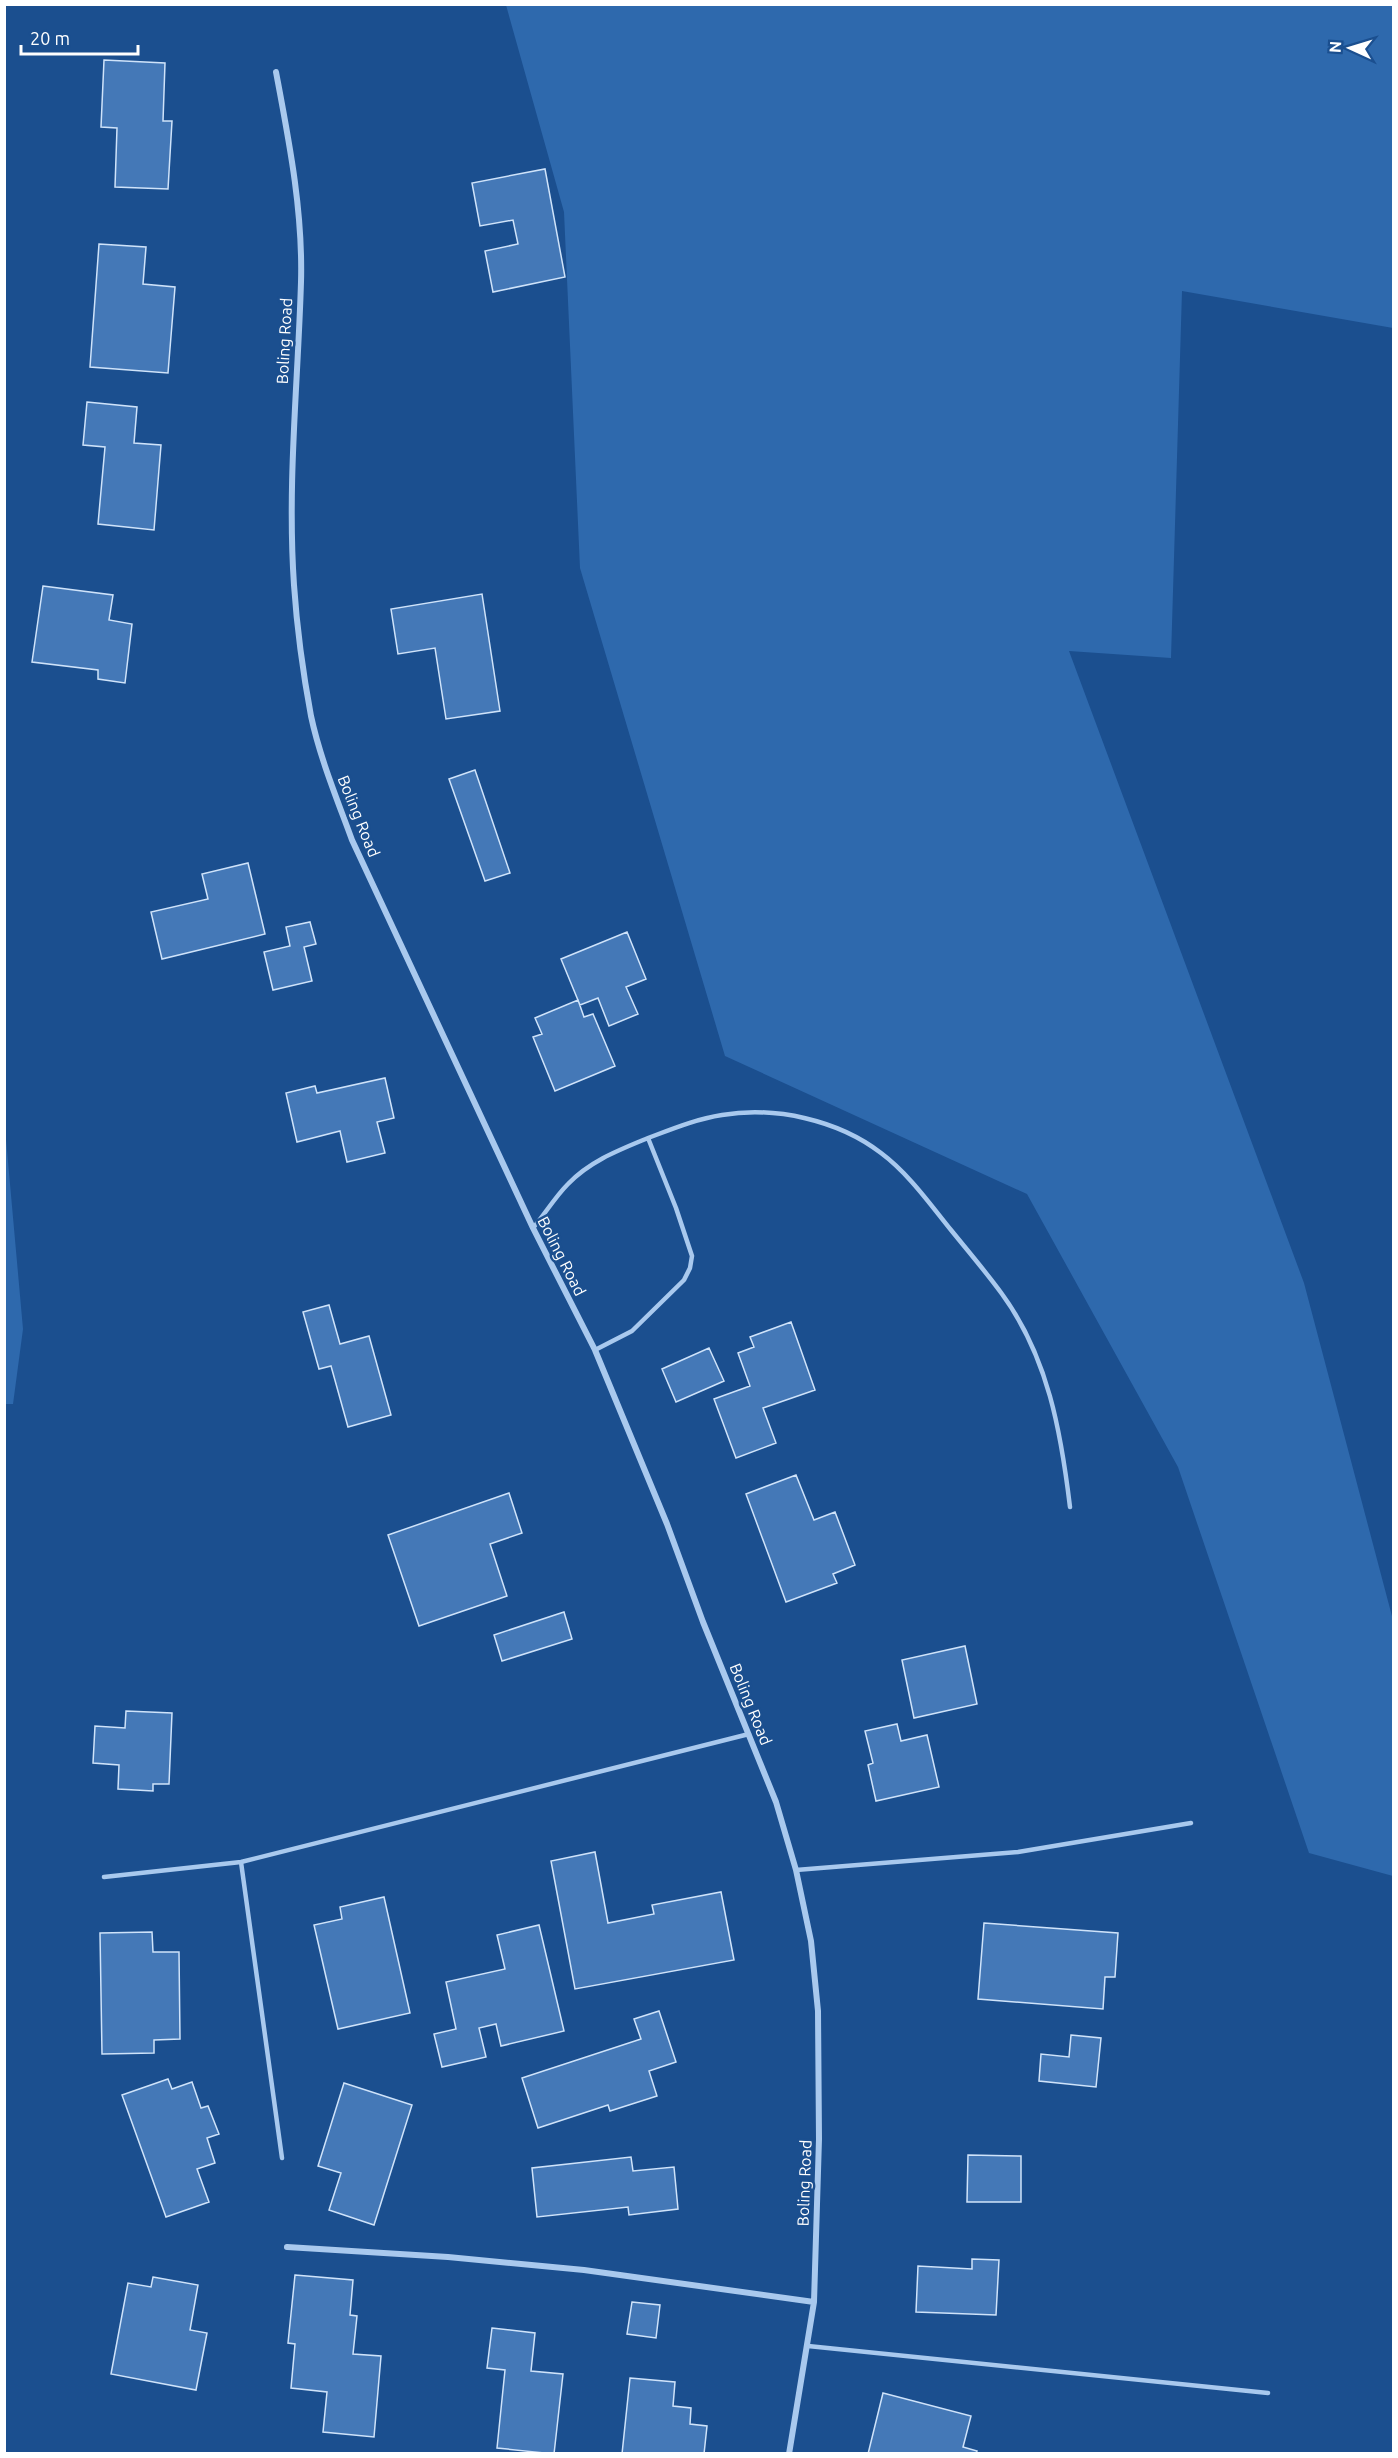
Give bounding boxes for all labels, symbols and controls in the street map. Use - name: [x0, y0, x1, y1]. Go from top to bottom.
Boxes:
- scale bar: [21, 18, 138, 56]
- north arrow: [1320, 18, 1380, 78]
- text: 20 m: [30, 28, 70, 48]
- text: N: [1326, 40, 1344, 54]
- street label: Boling Road: [273, 297, 295, 385]
- street label: Boling Road: [334, 773, 384, 859]
- street label: Boling Road: [534, 1213, 590, 1299]
- street label: Boling Road: [726, 1661, 776, 1747]
- street label: Boling Road: [793, 2139, 815, 2227]

